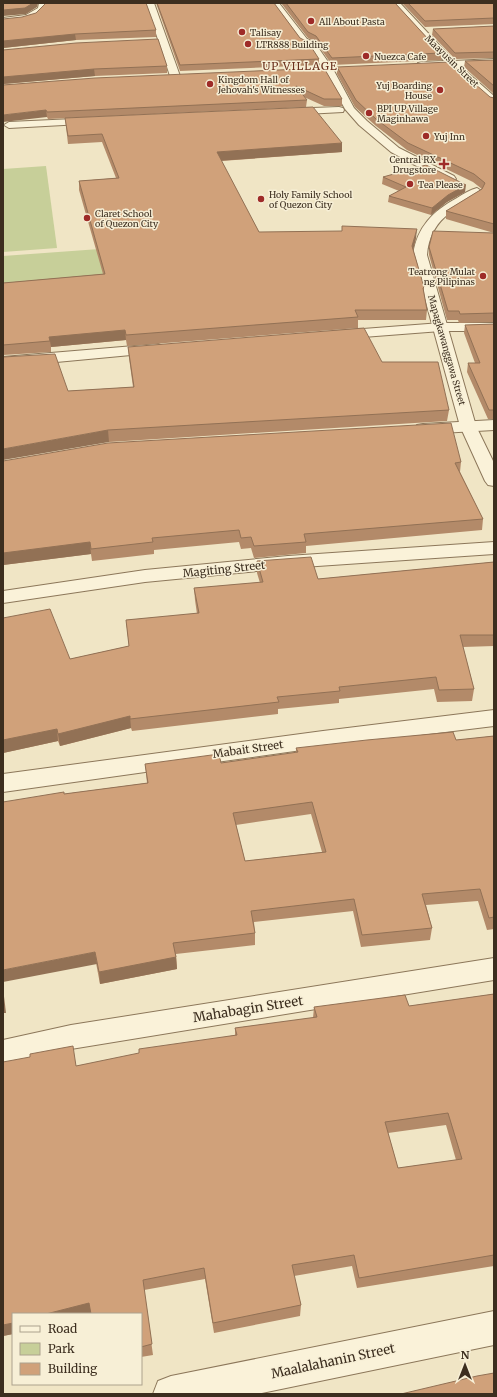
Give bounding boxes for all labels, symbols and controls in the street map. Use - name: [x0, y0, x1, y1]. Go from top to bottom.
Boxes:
- marker: All About Pasta: [306, 16, 316, 26]
- place label: All About Pasta: [318, 16, 385, 27]
- marker: Talisay: [237, 27, 247, 37]
- place label: Talisay: [250, 27, 282, 38]
- street label: Maayusin Street: [423, 33, 482, 90]
- marker: LTR888 Building: [243, 39, 253, 49]
- place label: LTR888 Building: [256, 39, 329, 50]
- marker: Nuezca Cafe: [361, 51, 371, 61]
- place label: Nuezca Cafe: [374, 51, 427, 62]
- district label: UP VILLAGE: [262, 59, 338, 73]
- place label: Kingdom Hall of Jehovah's Witnesses: [217, 74, 306, 95]
- marker: Kingdom Hall of Jehovah's Witnesses: [205, 79, 215, 89]
- place label: Yuj Boarding House: [375, 80, 433, 101]
- marker: Yuj Boarding House: [435, 85, 445, 95]
- place label: BPI UP Village Maginhawa: [377, 103, 438, 124]
- marker: BPI UP Village Maginhawa: [364, 108, 374, 118]
- marker: Yuj Inn: [421, 131, 431, 141]
- place label: Yuj Inn: [433, 131, 465, 142]
- place label: Central RX Drugstore: [390, 154, 437, 175]
- marker: Central RX Drugstore: [439, 159, 449, 169]
- marker: Tea Please: [405, 179, 415, 189]
- place label: Tea Please: [418, 179, 463, 190]
- place label: Holy Family School of Quezon City: [269, 189, 352, 210]
- marker: Holy Family School of Quezon City: [256, 194, 266, 204]
- place label: Claret School of Quezon City: [95, 208, 159, 229]
- marker: Claret School of Quezon City: [82, 213, 92, 223]
- place label: Teatrong Mulat ng Pilipinas: [408, 266, 476, 287]
- marker: Teatrong Mulat ng Pilipinas: [478, 271, 488, 281]
- street label: Mapagkawanggawa Street: [426, 294, 468, 407]
- street label: Magiting Street: [182, 558, 267, 580]
- street label: Mabait Street: [212, 737, 285, 761]
- street label: Mahabagin Street: [192, 992, 304, 1026]
- legend: [12, 1313, 142, 1385]
- text: Road: [48, 1321, 77, 1336]
- street label: Maalalahanin Street: [269, 1340, 397, 1382]
- text: Park: [48, 1341, 75, 1356]
- north arrow: [445, 1345, 485, 1385]
- text: N: [461, 1348, 470, 1362]
- text: Building: [48, 1361, 98, 1376]

